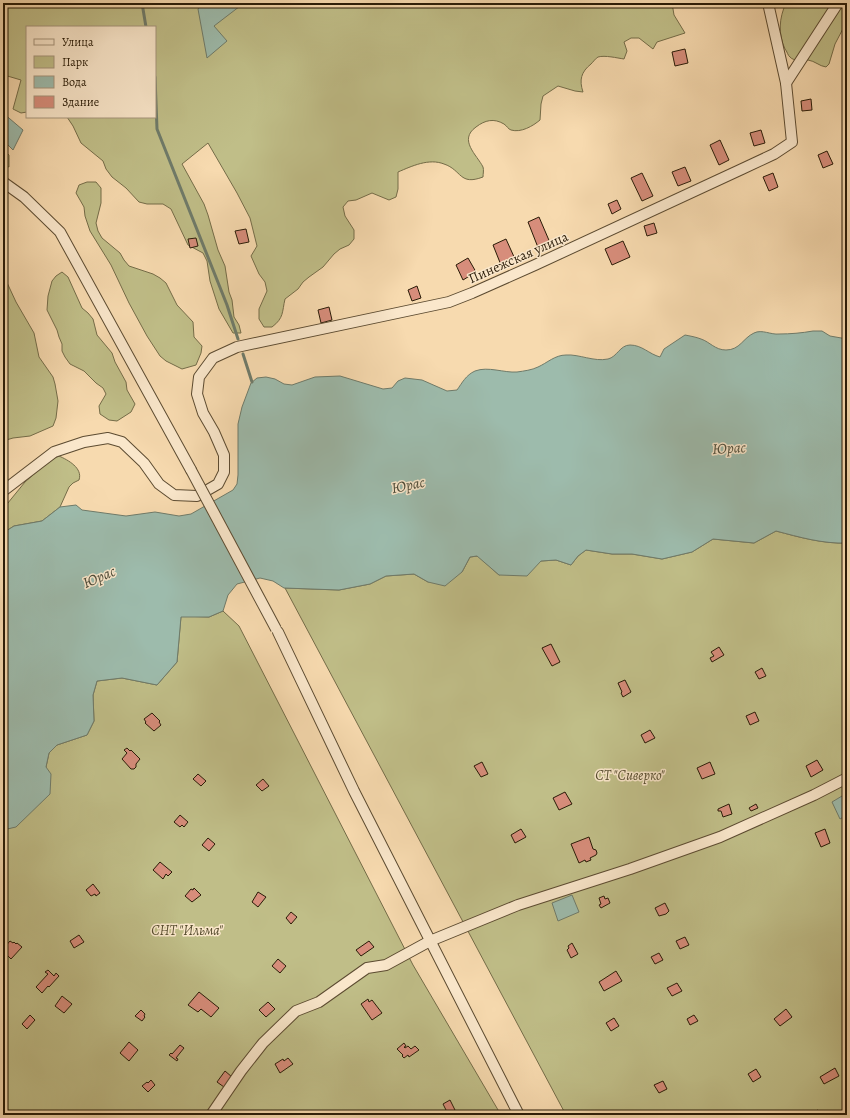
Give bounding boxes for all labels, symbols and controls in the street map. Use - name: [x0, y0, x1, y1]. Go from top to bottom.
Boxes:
- legend: [26, 26, 156, 118]
- text: Улица: [62, 34, 94, 50]
- text: Парк: [62, 54, 88, 70]
- text: Вода: [62, 74, 87, 90]
- text: Здание: [62, 94, 99, 110]
- street label: Пинежская улица: [465, 227, 572, 288]
- water label: Юрас: [712, 437, 747, 459]
- water label: Юрас: [390, 472, 427, 498]
- water label: Юрас: [80, 561, 119, 593]
- park label: СТ "Сиверко": [595, 766, 666, 785]
- park label: СНТ "Ильма": [151, 921, 224, 940]

